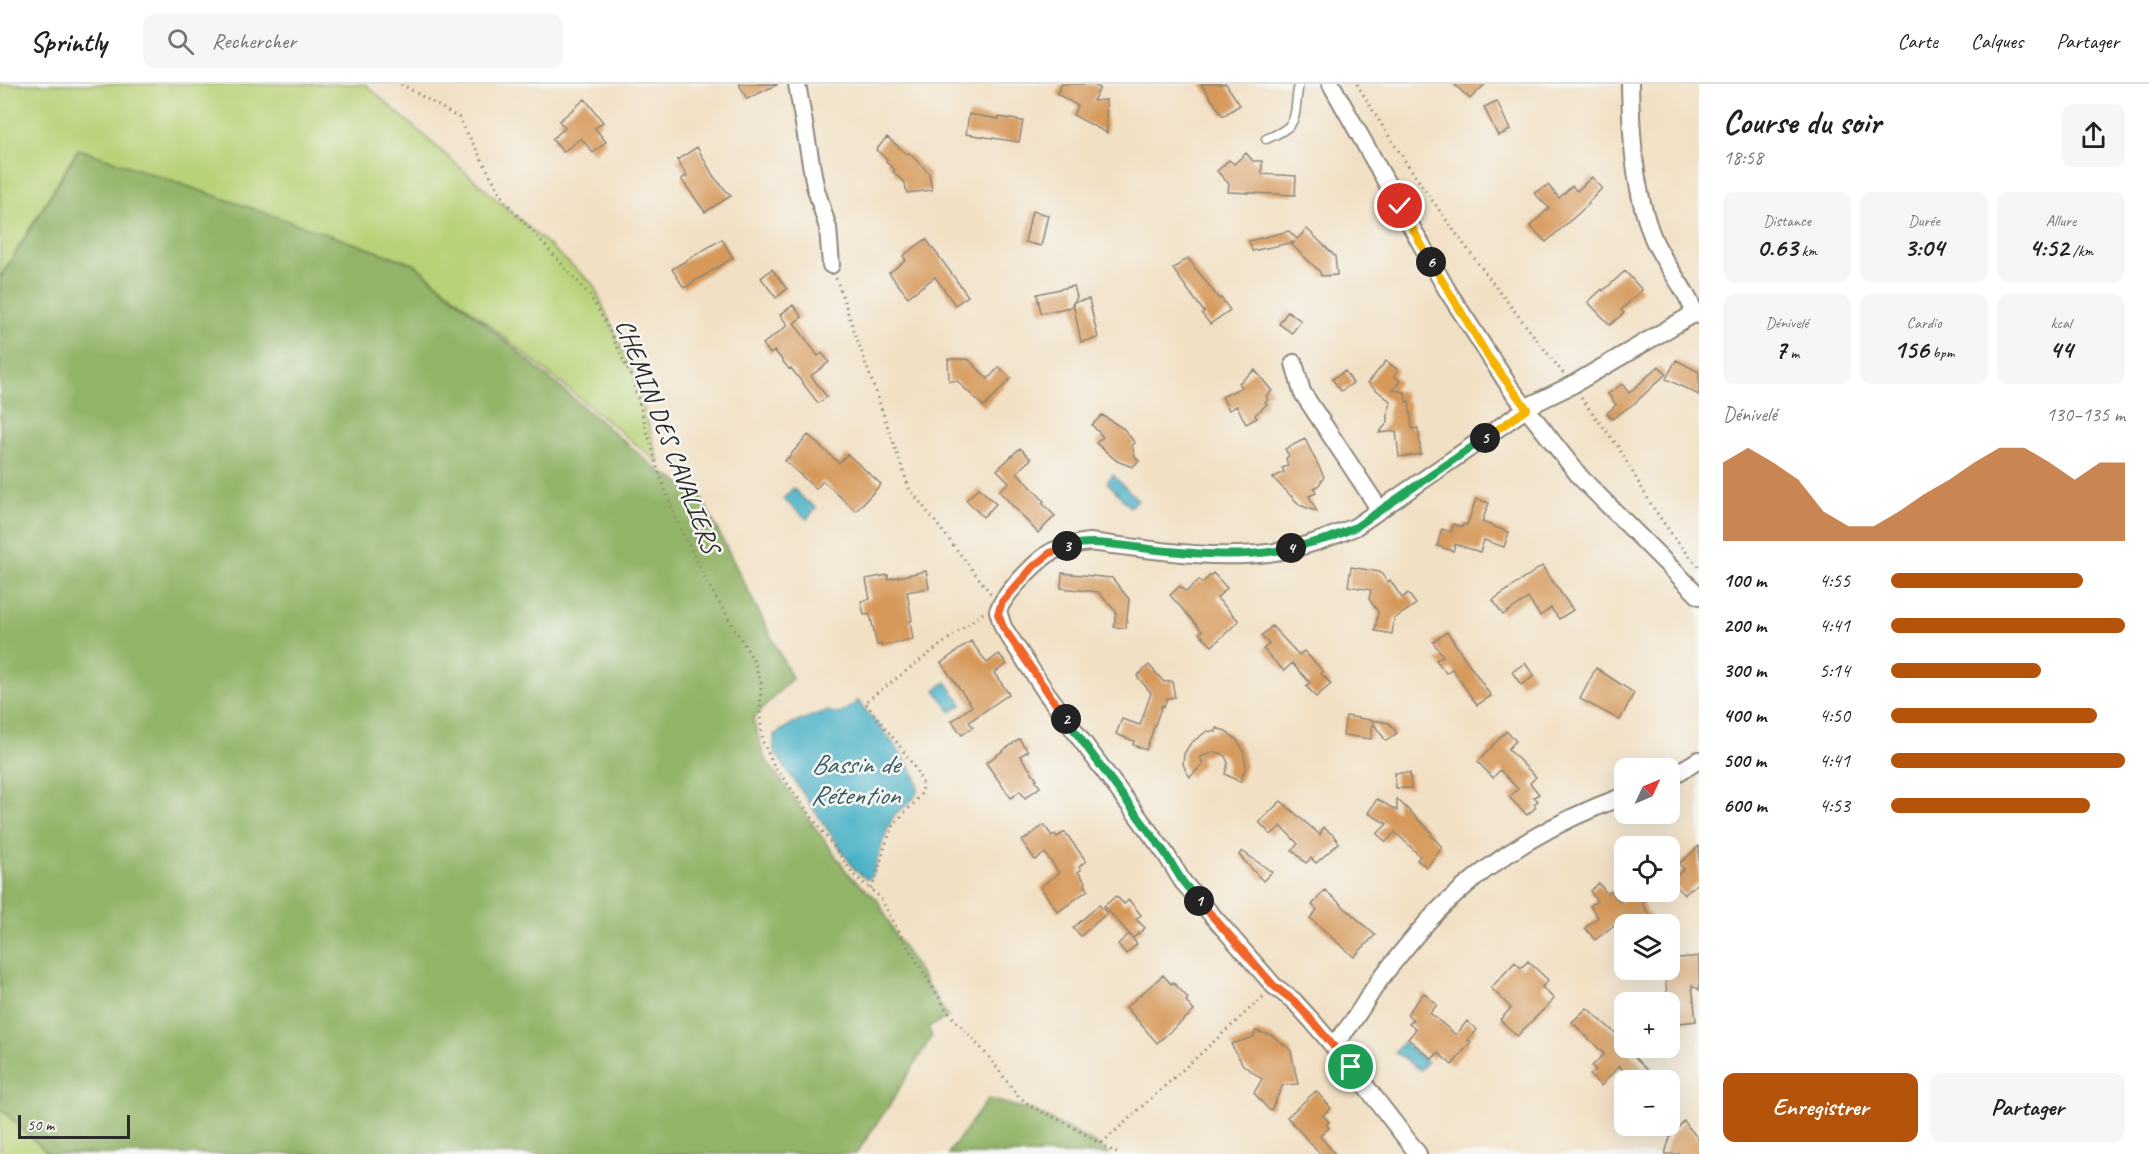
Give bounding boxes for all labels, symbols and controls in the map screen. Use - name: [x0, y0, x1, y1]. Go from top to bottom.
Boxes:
- search box: [143, 14, 563, 68]
- text: Sprintly: [30, 24, 107, 59]
- icon: search: [164, 25, 197, 58]
- text: Rechercher: [212, 27, 296, 55]
- text: Carte: [1897, 28, 1938, 54]
- text: Calques: [1971, 28, 2023, 54]
- text: Partager: [2056, 28, 2119, 54]
- text: Course du soir: [1723, 101, 1881, 143]
- button: share: [2062, 104, 2125, 167]
- text: 18:58: [1723, 145, 1763, 170]
- pin: [1374, 180, 1425, 231]
- icon: check: [1383, 189, 1416, 222]
- text: Distance: [1763, 211, 1811, 231]
- text: Durée: [1908, 211, 1940, 231]
- text: Allure: [2046, 211, 2076, 231]
- text: 0.63: [1757, 231, 1798, 264]
- text: 3:04: [1904, 231, 1944, 264]
- text: 4:52: [2029, 231, 2069, 264]
- text: km: [1798, 241, 1817, 261]
- text: /km: [2069, 241, 2093, 261]
- pin: 6: [1416, 247, 1446, 277]
- text: 6: [1427, 252, 1435, 272]
- text: Dénivelé: [1765, 313, 1809, 333]
- text: Cardio: [1906, 313, 1942, 333]
- text: kcal: [2050, 313, 2072, 333]
- street label: CHEMIN DES CAVALIERS: [608, 314, 729, 561]
- text: 7: [1775, 333, 1786, 366]
- text: 156: [1893, 333, 1929, 366]
- text: 44: [2049, 333, 2073, 366]
- text: m: [1786, 343, 1799, 363]
- text: bpm: [1929, 343, 1955, 363]
- text: Dénivelé: [1723, 402, 1777, 427]
- text: 130–135 m: [2046, 402, 2125, 427]
- pin: 5: [1470, 423, 1500, 453]
- text: 5: [1482, 428, 1488, 448]
- pin: 3: [1052, 531, 1082, 561]
- pin: 4: [1276, 533, 1306, 563]
- text: 3: [1063, 536, 1071, 556]
- text: 4: [1287, 538, 1295, 558]
- text: 100 m: [1723, 568, 1766, 593]
- text: 4:55: [1819, 568, 1850, 593]
- text: 200 m: [1723, 613, 1766, 638]
- text: 4:41: [1819, 613, 1850, 638]
- text: 300 m: [1723, 658, 1766, 683]
- text: 5:14: [1819, 658, 1850, 683]
- text: 400 m: [1723, 703, 1766, 728]
- text: 4:50: [1819, 703, 1850, 728]
- pin: 2: [1051, 704, 1081, 734]
- text: 2: [1062, 709, 1070, 729]
- water label: Bassin de Rétention: [811, 747, 903, 812]
- text: 500 m: [1723, 748, 1766, 773]
- text: 4:41: [1819, 748, 1850, 773]
- north arrow: [1614, 758, 1680, 824]
- map controls: [1614, 758, 1680, 1136]
- text: 600 m: [1723, 793, 1767, 818]
- text: 4:53: [1819, 793, 1850, 818]
- button: locate: [1614, 836, 1680, 902]
- pin: 1: [1184, 886, 1214, 916]
- text: 1: [1195, 891, 1203, 911]
- button: layers: [1614, 914, 1680, 980]
- button: +: [1614, 992, 1680, 1058]
- pin: [1325, 1041, 1376, 1092]
- icon: arrive: [1334, 1050, 1367, 1083]
- button: −: [1614, 1070, 1680, 1136]
- button: Enregistrer: [1723, 1073, 1918, 1142]
- button: Partager: [1930, 1073, 2125, 1142]
- scale bar: [18, 1112, 130, 1140]
- text: 50 m: [27, 1115, 54, 1135]

